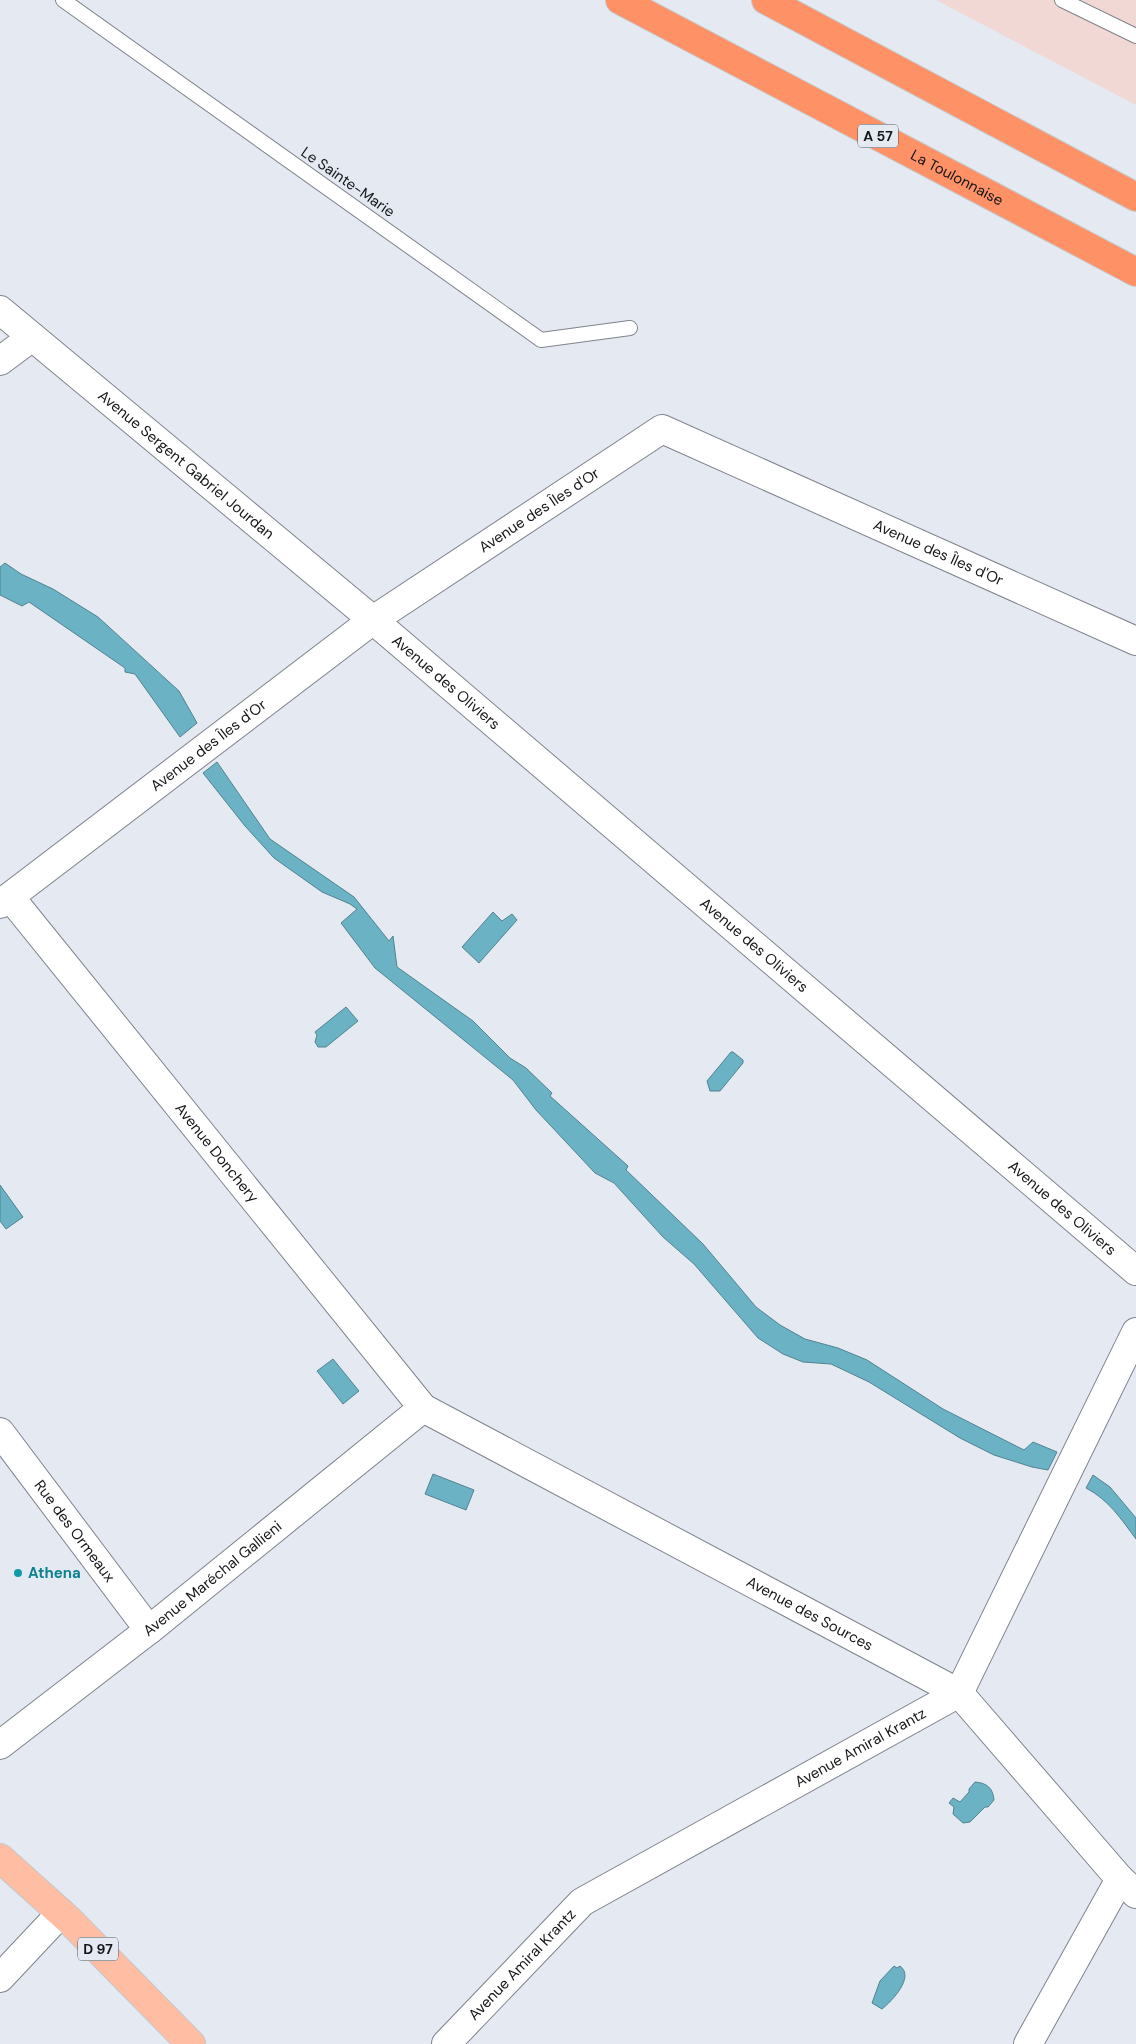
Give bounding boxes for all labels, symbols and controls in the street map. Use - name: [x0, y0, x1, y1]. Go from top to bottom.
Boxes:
- road number: A 57: [858, 124, 898, 148]
- street label: Le Sainte-Marie: [297, 142, 399, 222]
- street label: La Toulonnaise: [907, 145, 1007, 210]
- street label: Avenue Sergent Gabriel Jourdan: [94, 386, 278, 544]
- street label: Avenue des Îles d'Or: [475, 463, 604, 557]
- street label: Avenue des Îles d'Or: [870, 515, 1007, 591]
- street label: Avenue des Oliviers: [388, 630, 504, 734]
- street label: Avenue des Îles d'Or: [147, 695, 271, 796]
- street label: Avenue des Oliviers: [696, 893, 812, 997]
- street label: Avenue Donchery: [171, 1099, 264, 1207]
- street label: Avenue des Oliviers: [1004, 1156, 1121, 1260]
- street label: Rue des Ormeaux: [30, 1476, 120, 1587]
- street label: Avenue Maréchal Gallieni: [139, 1516, 286, 1641]
- place label: Athena: [28, 1563, 81, 1583]
- marker: Athena: [12, 1567, 24, 1579]
- street label: Avenue des Sources: [743, 1572, 876, 1655]
- street label: Avenue Amiral Krantz: [791, 1703, 930, 1792]
- street label: Avenue Amiral Krantz: [464, 1904, 580, 2025]
- road number: D 97: [78, 1938, 118, 1960]

